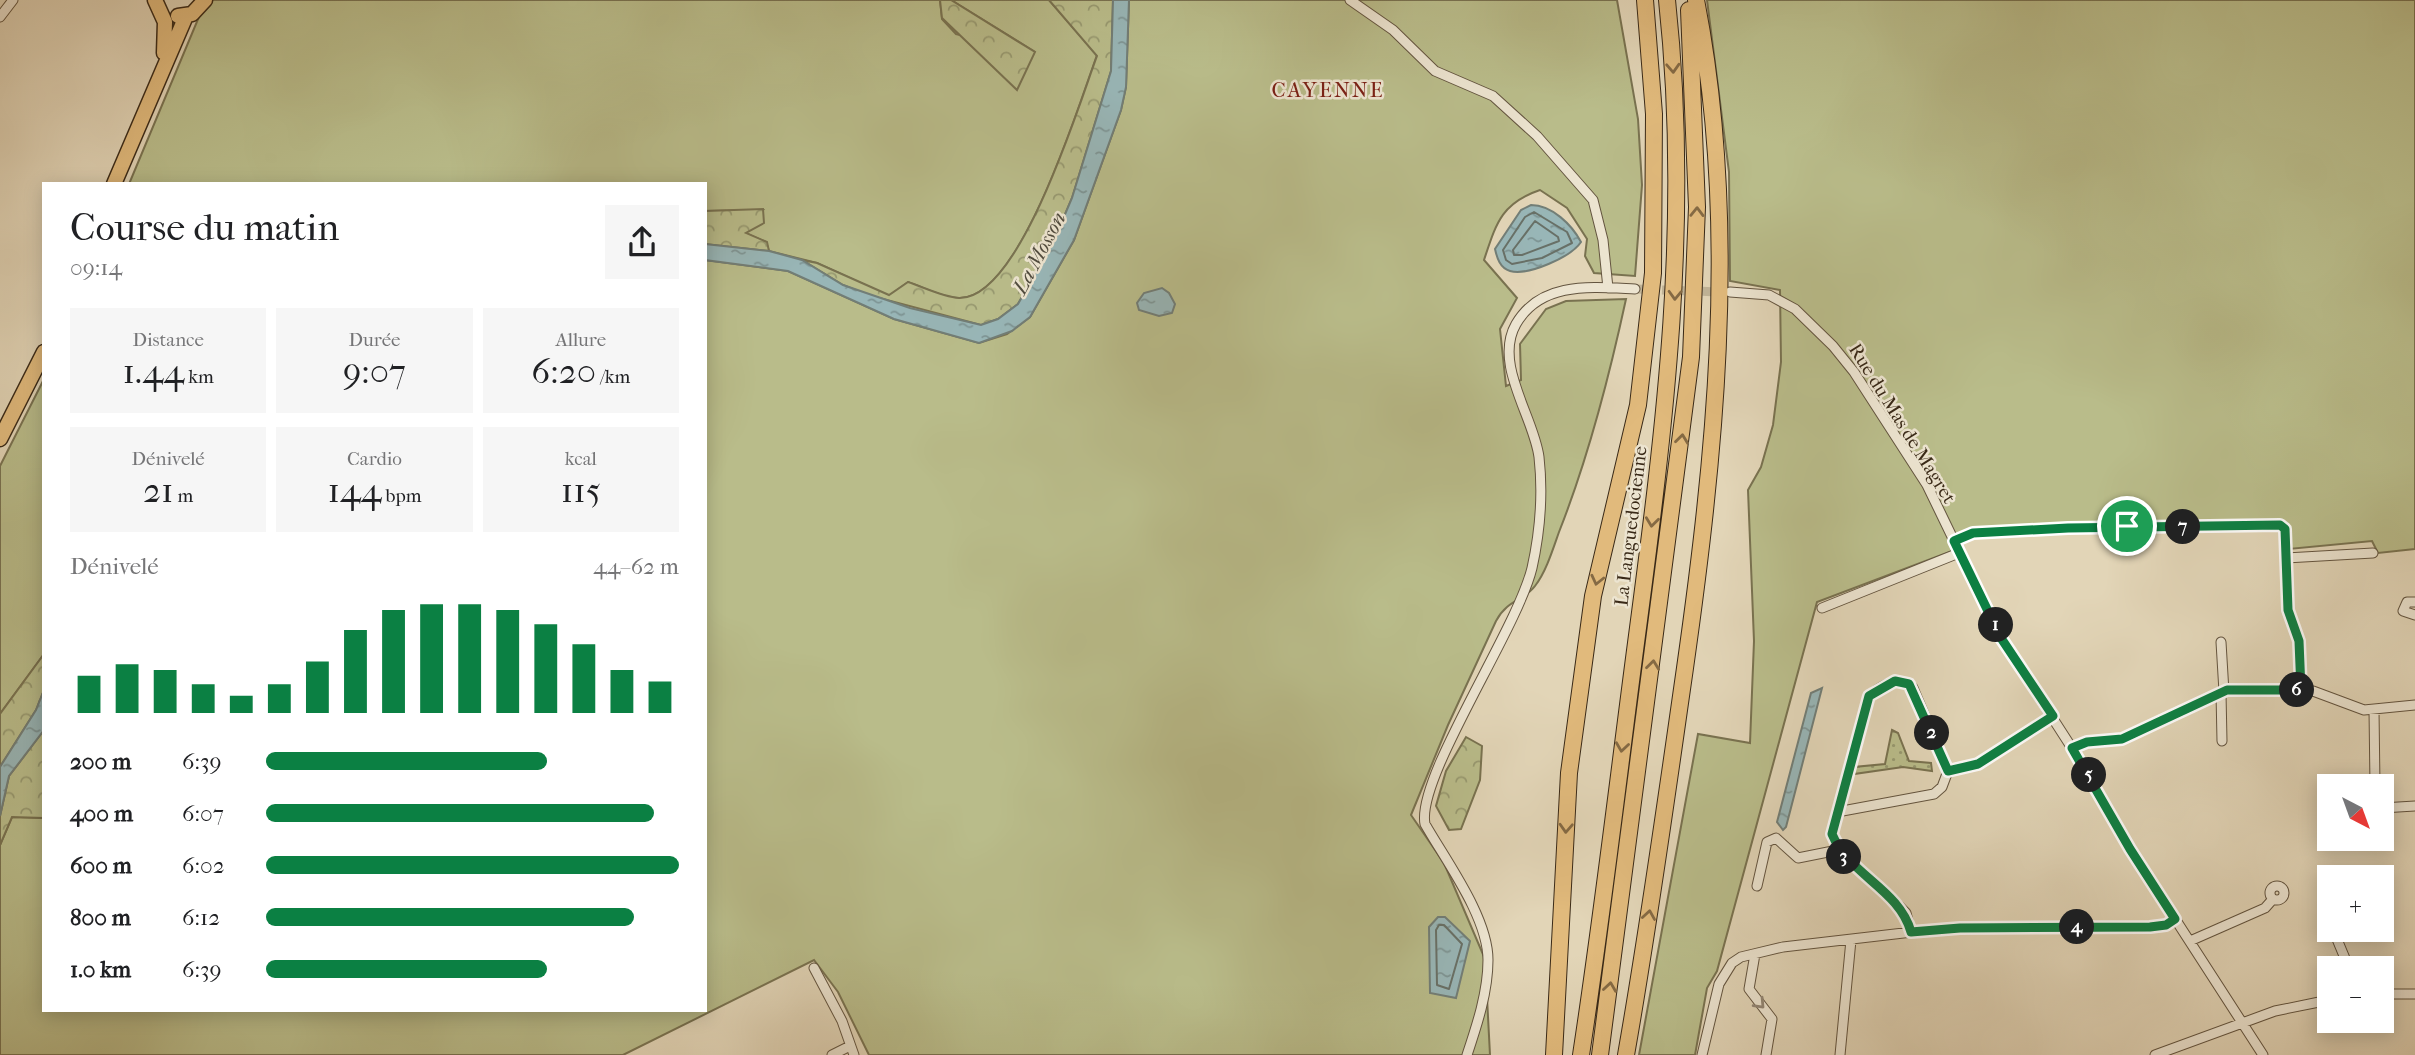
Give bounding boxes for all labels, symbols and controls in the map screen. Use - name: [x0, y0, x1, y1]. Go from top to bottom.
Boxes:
- one-way arrow: [1665, 63, 1680, 74]
- district label: CAYENNE: [1271, 78, 1385, 102]
- text: Course du matin: [70, 205, 339, 250]
- button: share: [605, 205, 679, 279]
- one-way arrow: [1689, 207, 1705, 217]
- water label: La Mosson: [1006, 208, 1071, 300]
- text: 09:14: [70, 254, 122, 281]
- one-way arrow: [1668, 290, 1683, 301]
- text: Distance: [132, 329, 204, 351]
- text: Durée: [348, 329, 401, 351]
- text: Allure: [555, 329, 606, 351]
- street label: Rue du Mas de Magret: [1844, 340, 1960, 508]
- text: 1.44: [123, 351, 184, 392]
- text: 9:07: [343, 351, 406, 392]
- text: 6:20: [531, 351, 596, 392]
- text: km: [184, 366, 214, 388]
- text: /km: [596, 366, 630, 388]
- one-way arrow: [1675, 433, 1690, 445]
- street label: La Languedocienne: [1610, 445, 1652, 607]
- text: Dénivelé: [132, 448, 205, 470]
- text: Cardio: [347, 448, 402, 470]
- text: kcal: [565, 448, 597, 470]
- text: 21: [143, 470, 173, 511]
- text: 144: [327, 470, 381, 511]
- text: 115: [561, 470, 601, 511]
- text: m: [173, 485, 193, 507]
- text: bpm: [381, 485, 422, 507]
- pin: [2097, 496, 2157, 556]
- icon: arrive: [2108, 507, 2146, 545]
- pin: 7: [2166, 510, 2200, 544]
- text: 7: [2178, 515, 2187, 537]
- one-way arrow: [1644, 516, 1659, 527]
- text: Dénivelé: [70, 553, 159, 580]
- text: 44–62 m: [593, 553, 679, 580]
- one-way arrow: [1590, 574, 1605, 586]
- pin: 1: [1979, 608, 2014, 642]
- text: 1: [1992, 613, 1999, 635]
- one-way arrow: [1645, 659, 1660, 671]
- pin: 6: [2280, 672, 2314, 708]
- text: 6: [2291, 678, 2302, 700]
- pin: 2: [1914, 716, 1950, 750]
- text: 2: [1927, 721, 1936, 743]
- one-way arrow: [1615, 741, 1630, 753]
- text: 200 m: [70, 748, 131, 775]
- text: 6:39: [182, 748, 222, 775]
- pin: 5: [2072, 758, 2106, 792]
- text: 5: [2084, 763, 2093, 785]
- north arrow: [2317, 774, 2394, 850]
- map controls: [2317, 774, 2394, 1033]
- text: 400 m: [70, 800, 133, 827]
- text: 6:07: [182, 800, 224, 827]
- one-way arrow: [1559, 823, 1574, 834]
- pin: 3: [1826, 840, 1862, 874]
- text: 3: [1840, 845, 1847, 867]
- text: 600 m: [70, 852, 132, 879]
- text: 6:02: [182, 852, 225, 879]
- button: +: [2317, 865, 2394, 942]
- text: 800 m: [70, 904, 131, 931]
- text: 6:12: [182, 904, 220, 931]
- one-way arrow: [1641, 909, 1656, 921]
- pin: 4: [2060, 909, 2094, 944]
- text: 4: [2071, 915, 2082, 937]
- text: 1.0 km: [70, 956, 131, 983]
- text: 6:39: [182, 956, 222, 983]
- button: −: [2317, 956, 2394, 1033]
- one-way arrow: [1603, 982, 1618, 993]
- one-way arrow: [1752, 996, 1765, 1009]

